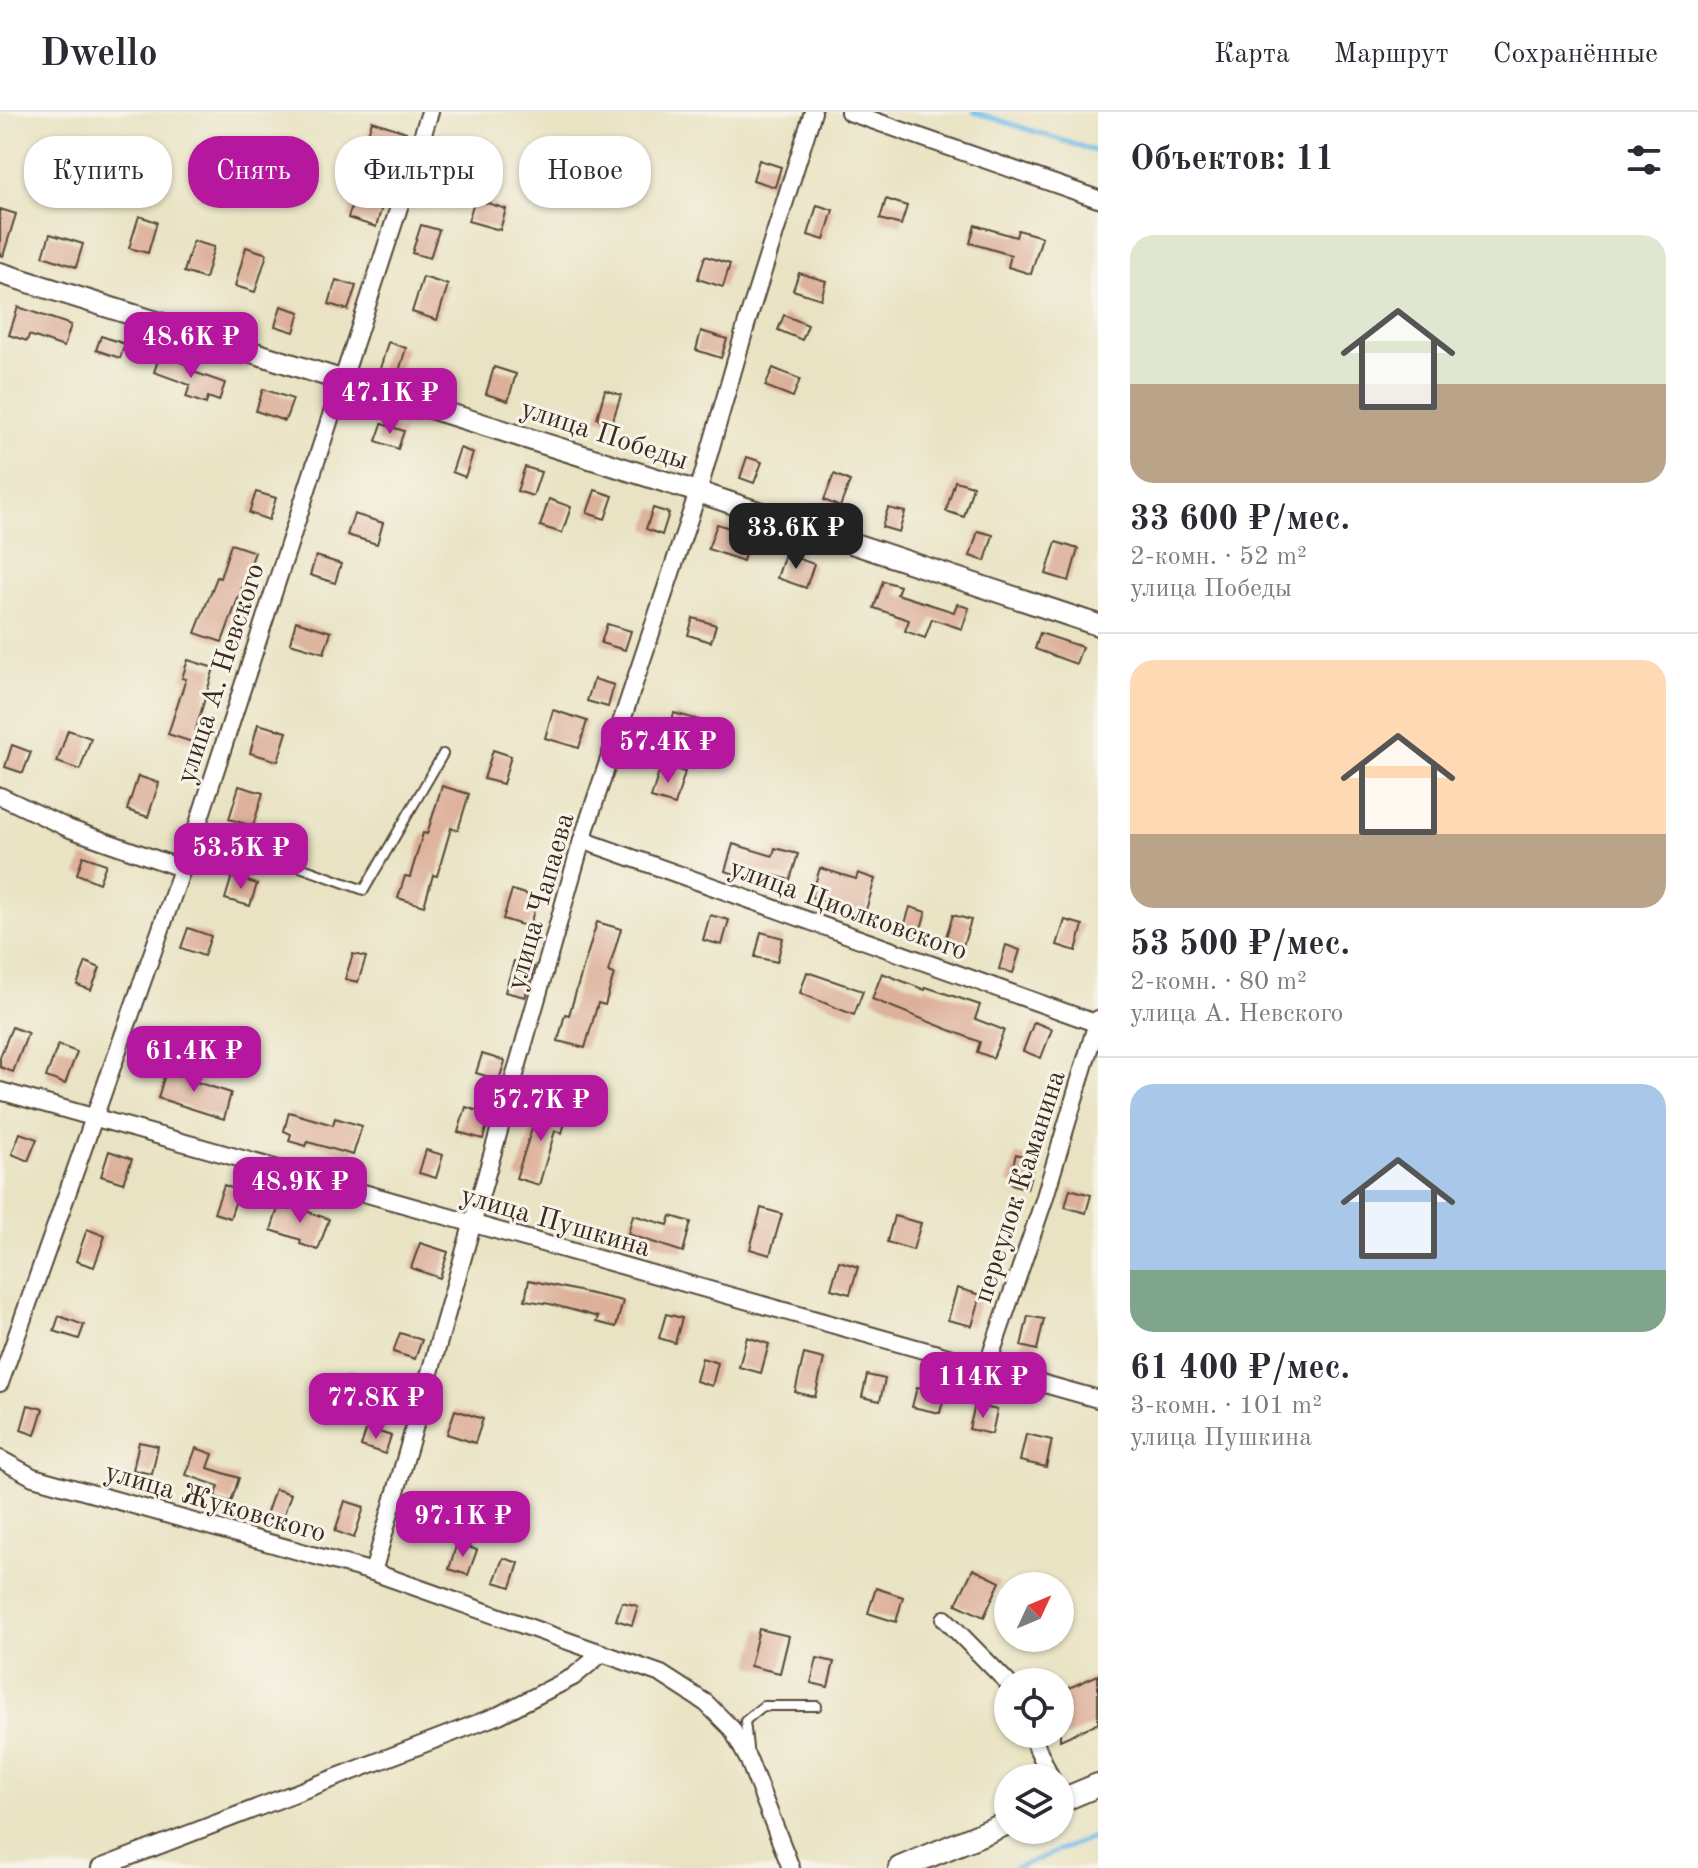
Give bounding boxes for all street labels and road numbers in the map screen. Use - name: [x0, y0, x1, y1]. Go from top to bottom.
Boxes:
- street label: улица Победы: [517, 396, 691, 476]
- street label: улица А. Невского: [173, 560, 271, 787]
- street label: улица Чапаева: [503, 810, 581, 994]
- street label: улица Циолковского: [725, 855, 971, 967]
- street label: переулок Каманина: [970, 1067, 1072, 1307]
- street label: улица Пушкина: [457, 1182, 653, 1263]
- street label: улица Жуковского: [101, 1459, 329, 1549]

